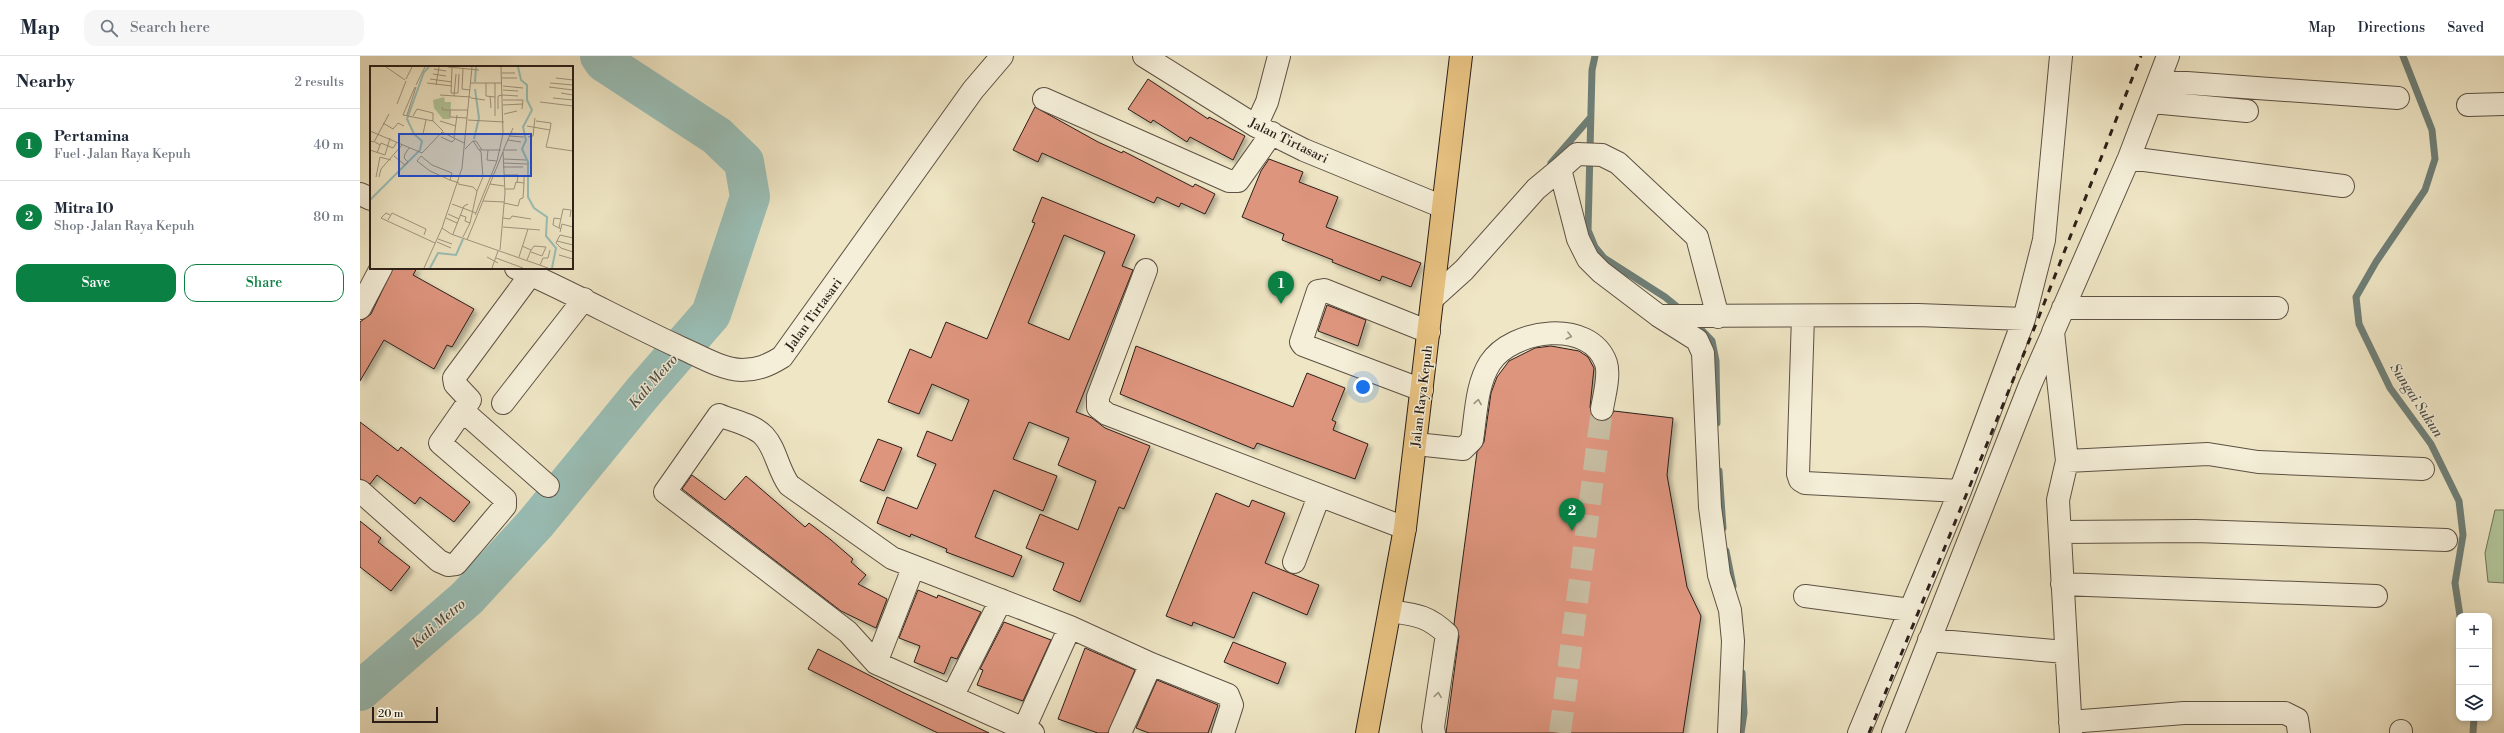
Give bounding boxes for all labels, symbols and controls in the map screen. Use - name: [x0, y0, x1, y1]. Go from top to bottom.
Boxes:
- search box: [84, 10, 364, 46]
- text: Map: [20, 16, 60, 40]
- icon: search: [98, 17, 120, 39]
- text: Search here: [130, 18, 210, 37]
- text: Map: [2308, 19, 2336, 37]
- text: Directions: [2358, 19, 2425, 37]
- text: Saved: [2447, 19, 2484, 37]
- inset map: [370, 66, 573, 269]
- text: Nearby: [16, 71, 75, 93]
- text: 2 results: [295, 74, 344, 90]
- street label: Jalan Tirtasari: [1245, 114, 1331, 167]
- text: Pertamina: [54, 127, 129, 146]
- text: 1: [26, 137, 32, 153]
- text: 40 m: [314, 137, 344, 153]
- text: Fuel · Jalan Raya Kepuh: [54, 146, 191, 162]
- text: Mitra 10: [54, 199, 114, 218]
- text: 2: [25, 209, 33, 225]
- text: 80 m: [313, 209, 344, 225]
- text: Shop · Jalan Raya Kepuh: [54, 218, 194, 234]
- button: Save: [16, 264, 176, 302]
- button: Share: [184, 264, 344, 302]
- pin: 1: [1268, 271, 1294, 304]
- street label: Jalan Tirtasari: [781, 275, 846, 355]
- one-way arrow: [1565, 331, 1572, 340]
- street label: Jalan Raya Kepuh: [1408, 344, 1436, 449]
- water label: Kali Metro: [625, 351, 682, 412]
- water label: Sungai Sukun: [2385, 360, 2447, 441]
- your location: [1353, 377, 1373, 397]
- one-way arrow: [1473, 399, 1482, 405]
- pin: 2: [1559, 498, 1585, 531]
- water label: Kali Metro: [408, 595, 469, 652]
- map controls: [2456, 613, 2492, 721]
- button: +: [2456, 613, 2492, 649]
- button: −: [2456, 649, 2492, 685]
- button: layers: [2456, 685, 2492, 721]
- one-way arrow: [1433, 692, 1442, 698]
- scale bar: [372, 705, 438, 724]
- text: 20 m: [378, 707, 403, 721]

